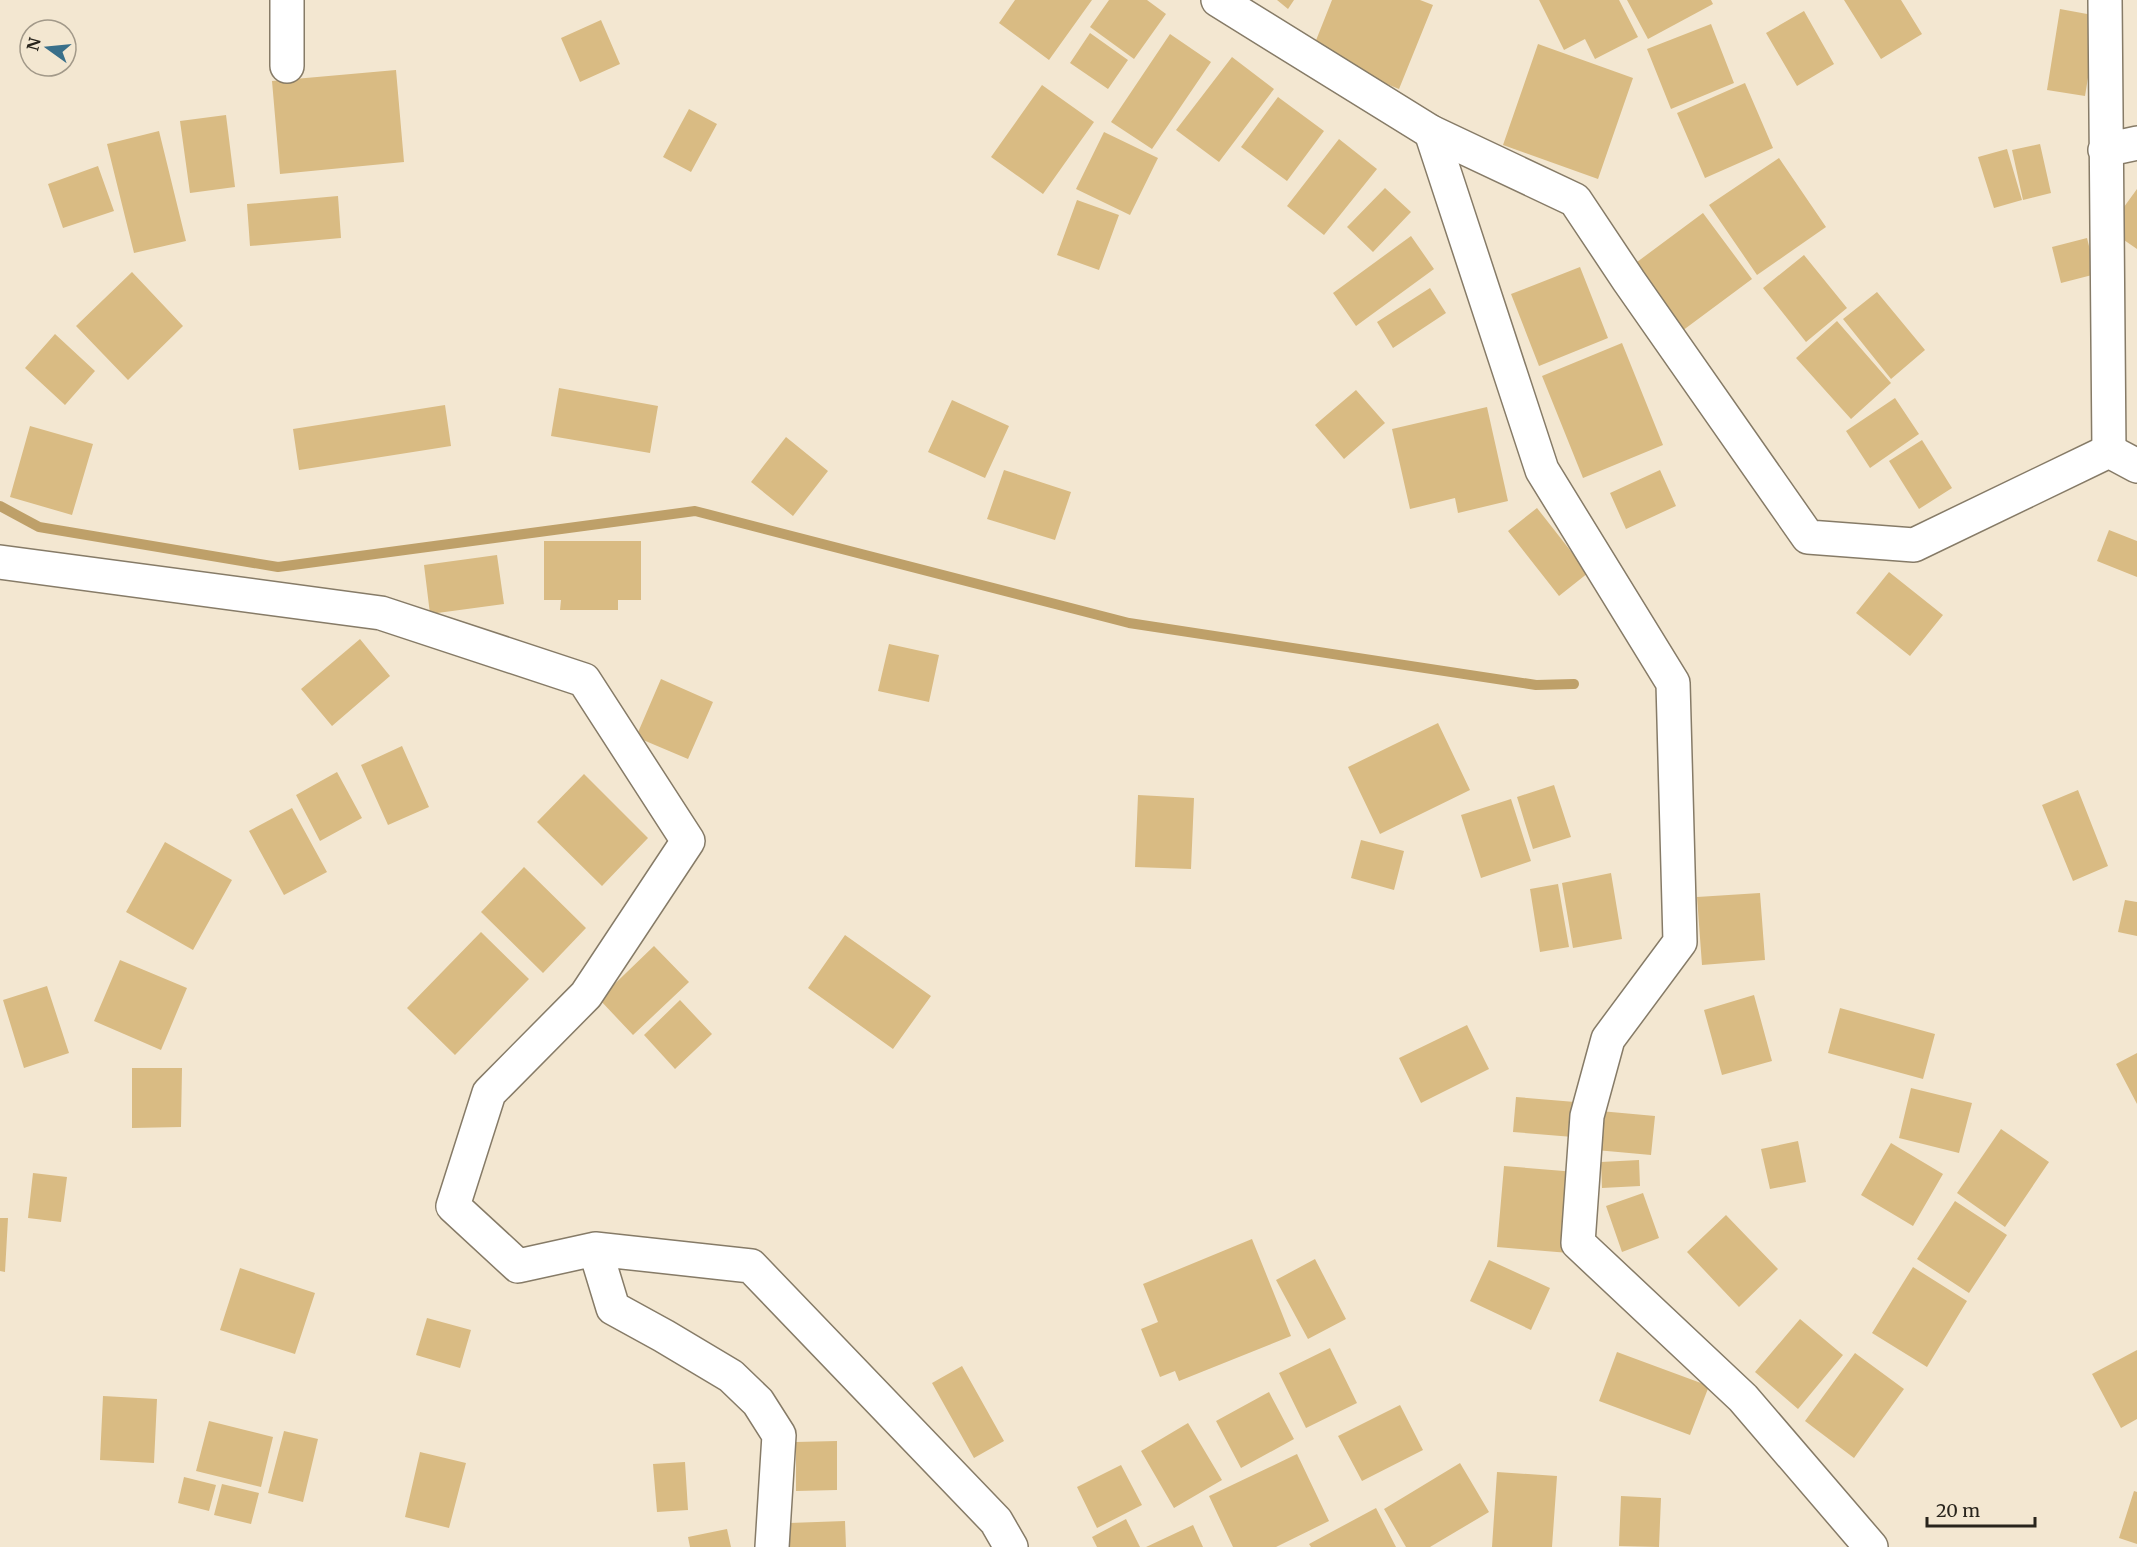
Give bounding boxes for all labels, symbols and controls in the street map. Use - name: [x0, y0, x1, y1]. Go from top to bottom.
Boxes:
- north arrow: [18, 18, 78, 78]
- text: N: [22, 35, 45, 53]
- scale bar: [1927, 1490, 2035, 1528]
- text: 20 m: [1936, 1499, 1980, 1522]

